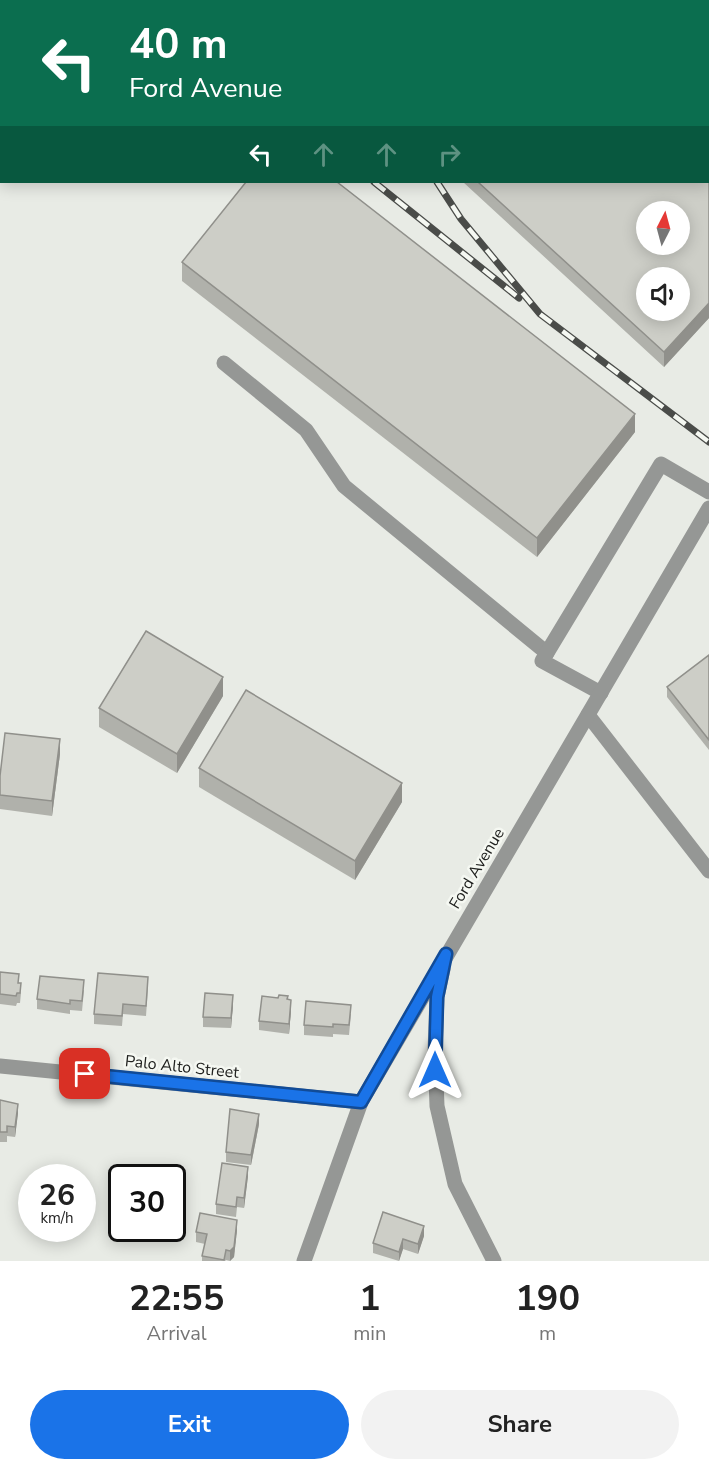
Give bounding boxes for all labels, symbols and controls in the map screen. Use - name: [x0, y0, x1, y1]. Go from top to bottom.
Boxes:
- text: 40 m: [129, 16, 228, 73]
- icon: left: [30, 24, 108, 102]
- text: Ford Avenue: [129, 70, 282, 107]
- icon: left: [244, 138, 277, 171]
- icon: ahead: [307, 138, 340, 171]
- icon: ahead: [370, 138, 403, 171]
- icon: right: [433, 138, 466, 171]
- north arrow: [636, 201, 690, 255]
- map controls: [636, 201, 690, 321]
- button: sound: [636, 267, 690, 321]
- street label: Ford Avenue: [444, 824, 510, 913]
- position arrow: [403, 1038, 467, 1102]
- pin: [59, 1048, 110, 1099]
- street label: Palo Alto Street: [124, 1050, 240, 1084]
- icon: arrive: [68, 1057, 101, 1090]
- speed limit sign: 30: [108, 1164, 186, 1242]
- text: 26: [39, 1175, 75, 1216]
- text: km/h: [40, 1208, 74, 1228]
- text: 22:55: [129, 1274, 224, 1323]
- text: 1: [359, 1274, 381, 1323]
- text: 190: [515, 1274, 580, 1323]
- text: Arrival: [147, 1320, 207, 1347]
- text: min: [353, 1320, 386, 1347]
- text: m: [539, 1320, 556, 1347]
- button: Exit: [30, 1390, 349, 1459]
- button: Share: [361, 1390, 679, 1459]

